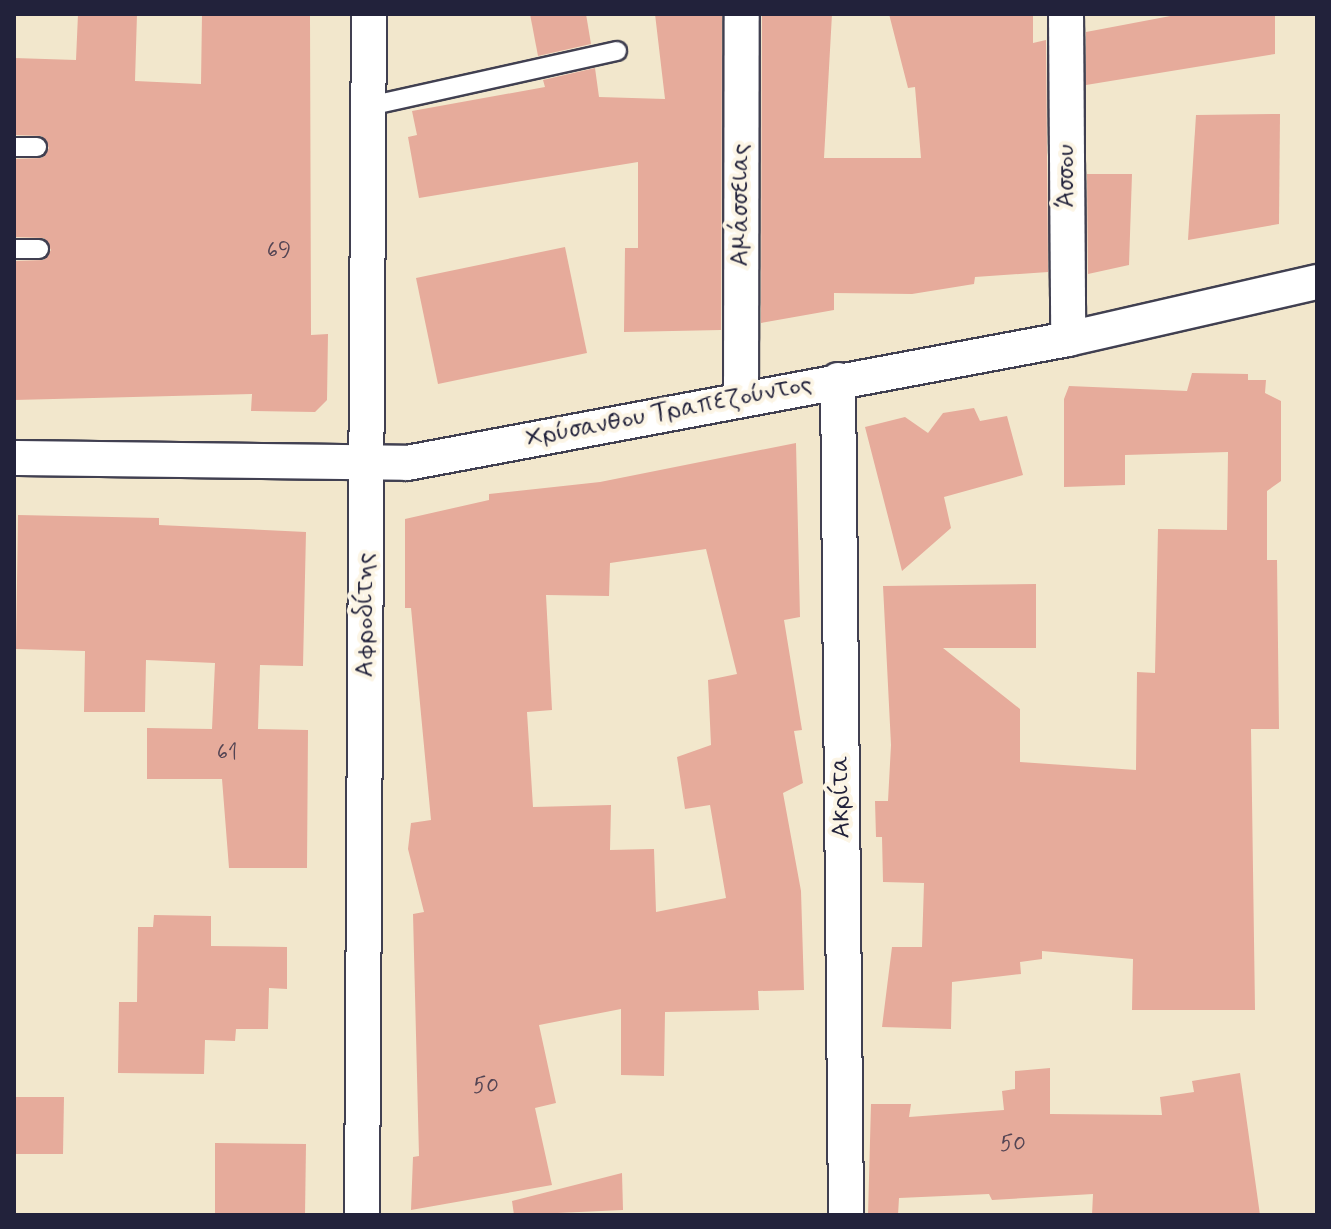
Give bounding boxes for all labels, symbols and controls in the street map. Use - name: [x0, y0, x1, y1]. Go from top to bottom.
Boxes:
- street label: Αμάσσειας: [725, 143, 757, 267]
- street label: Άσσου: [1051, 144, 1083, 208]
- house number: 69: [267, 239, 291, 265]
- street label: Χρύσανθου Τραπεζούντος: [523, 369, 815, 455]
- street label: Αφροδίτης: [350, 553, 382, 677]
- house number: 61: [217, 741, 237, 767]
- street label: Ακρίτα: [826, 755, 858, 839]
- house number: 50: [473, 1074, 499, 1100]
- house number: 50: [1000, 1132, 1026, 1158]

